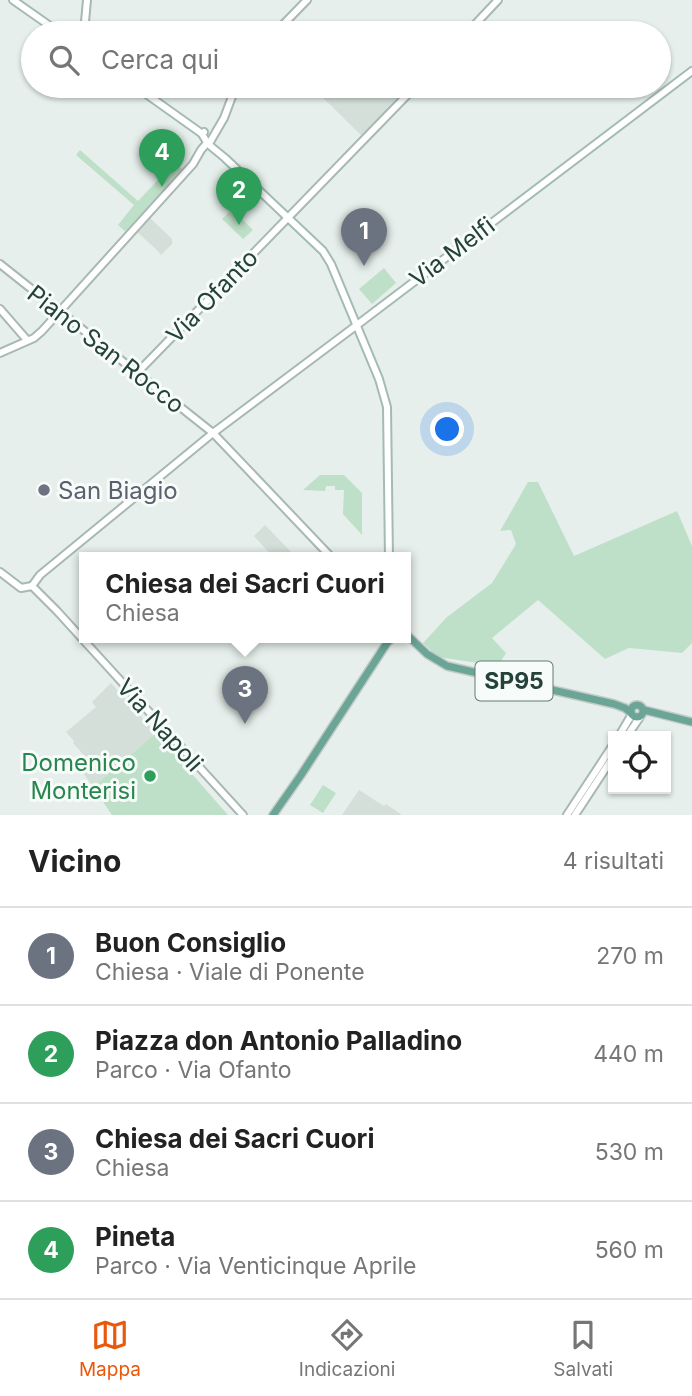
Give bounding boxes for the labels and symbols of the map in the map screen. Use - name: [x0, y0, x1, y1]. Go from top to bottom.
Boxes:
- pin: 4: [139, 129, 185, 187]
- pin: 2: [216, 167, 262, 225]
- pin: 1: [341, 208, 387, 266]
- street label: Via Melfi: [404, 211, 500, 293]
- street label: Via Ofanto: [160, 243, 264, 349]
- street label: Piano San Rocco: [22, 279, 190, 419]
- your location: [430, 412, 464, 446]
- place label: San Biagio: [58, 476, 178, 505]
- marker: San Biagio: [36, 482, 52, 498]
- road number: SP95: [476, 662, 552, 701]
- pin: 3: [222, 666, 268, 724]
- street label: Via Napoli: [111, 673, 209, 777]
- place label: Domenico Monterisi: [21, 748, 136, 805]
- marker: Domenico Monterisi: [142, 768, 158, 784]

